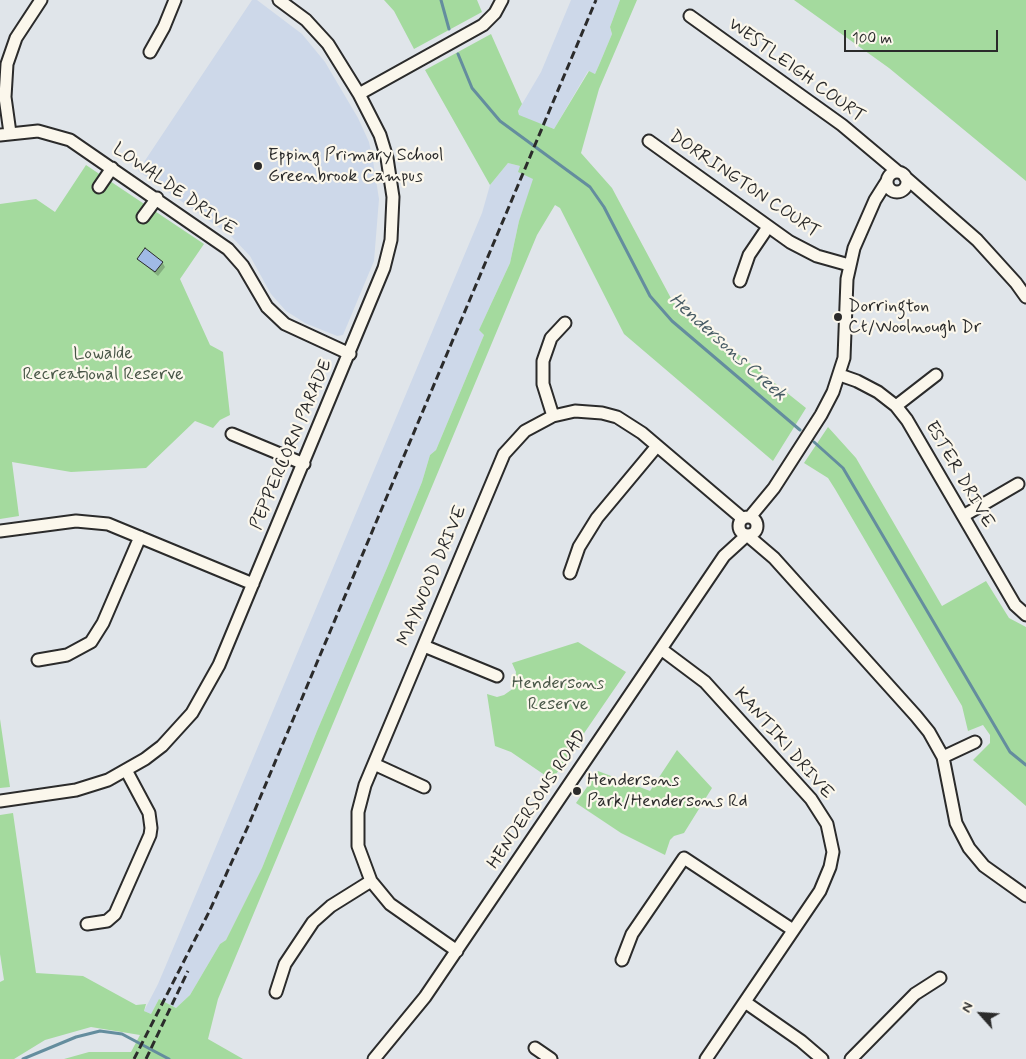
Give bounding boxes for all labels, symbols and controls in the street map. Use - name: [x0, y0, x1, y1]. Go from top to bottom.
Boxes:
- street label: WESTLEIGH COURT: [723, 14, 869, 128]
- scale bar: [846, 20, 1000, 52]
- text: 100 m: [852, 29, 892, 49]
- street label: DORRINGTON COURT: [665, 127, 823, 243]
- street label: LOWALDE DRIVE: [108, 139, 240, 241]
- place label: Epping Primary School Greenbrook Campus: [268, 145, 443, 188]
- marker: Epping Primary School Greenbrook Campus: [252, 160, 264, 172]
- water label: Hendersons Creek: [664, 289, 790, 407]
- place label: Dorrington Ct/Woolnough Dr: [848, 296, 981, 338]
- marker: Dorrington Ct/Woolnough Dr: [832, 311, 844, 323]
- park label: Lowalde Recreational Reserve: [22, 343, 184, 386]
- street label: PEPPERCORN PARADE: [246, 357, 338, 533]
- street label: ESTER DRIVE: [920, 418, 998, 532]
- street label: MAYWOOD DRIVE: [394, 503, 472, 649]
- park label: Hendersons Reserve: [512, 673, 604, 716]
- street label: KANTIKI DRIVE: [729, 684, 837, 804]
- street label: HENDERSONS ROAD: [483, 726, 593, 874]
- place label: Hendersons Park/Hendersons Rd: [587, 770, 748, 812]
- marker: Hendersons Park/Hendersons Rd: [571, 785, 583, 797]
- north arrow: [956, 989, 1006, 1039]
- text: N: [957, 999, 978, 1016]

